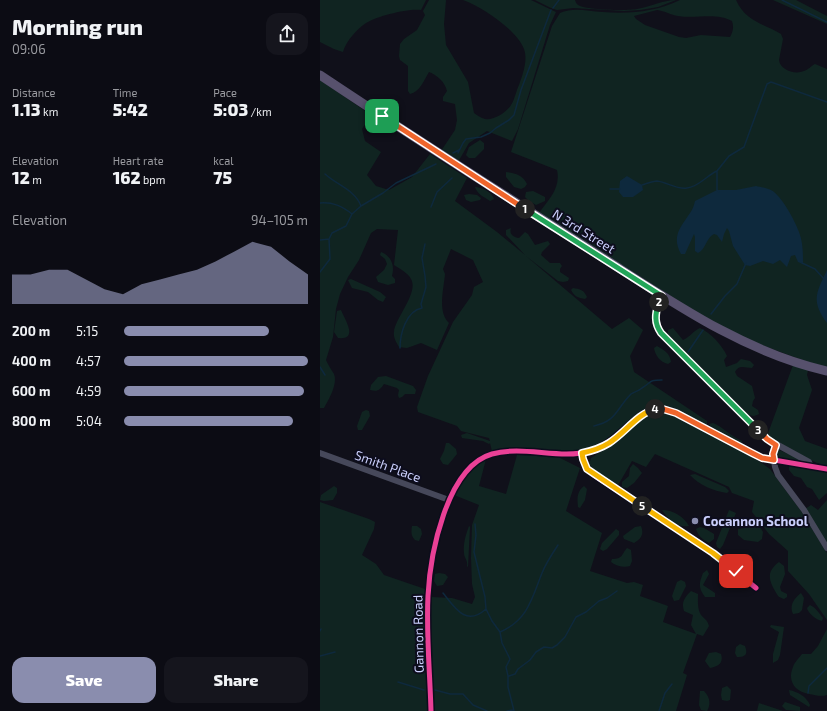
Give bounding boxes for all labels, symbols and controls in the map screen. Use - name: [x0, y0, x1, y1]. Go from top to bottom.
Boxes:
- text: Morning run: [12, 13, 143, 39]
- button: share: [266, 13, 308, 55]
- text: 09:06: [12, 41, 46, 57]
- text: Distance: [12, 86, 55, 99]
- text: Time: [113, 86, 137, 99]
- text: Pace: [213, 86, 237, 99]
- text: 1.13: [12, 99, 41, 119]
- text: 5:42: [113, 99, 148, 119]
- text: 5:03: [213, 99, 248, 119]
- pin: [365, 99, 399, 133]
- text: km: [41, 105, 58, 118]
- text: /km: [248, 105, 272, 118]
- icon: arrive: [371, 105, 393, 127]
- text: Elevation: [12, 154, 59, 167]
- text: Heart rate: [113, 154, 164, 167]
- text: kcal: [213, 154, 233, 167]
- text: 12: [12, 167, 30, 187]
- text: 162: [113, 167, 141, 187]
- text: 75: [213, 167, 232, 187]
- text: m: [30, 173, 42, 186]
- text: bpm: [141, 173, 165, 186]
- pin: 1: [515, 199, 535, 219]
- text: 1: [523, 202, 527, 215]
- street label: N 3rd Street: [550, 205, 618, 257]
- text: Elevation: [12, 212, 67, 228]
- text: 94–105 m: [251, 212, 308, 228]
- pin: 2: [649, 292, 669, 312]
- text: 2: [656, 295, 662, 308]
- text: 200 m: [12, 323, 50, 339]
- text: 5:15: [76, 323, 98, 339]
- text: 400 m: [12, 353, 51, 369]
- text: 4:57: [76, 353, 101, 369]
- text: 600 m: [12, 383, 50, 399]
- text: 4:59: [76, 383, 101, 399]
- pin: 4: [645, 399, 665, 419]
- text: 4: [651, 402, 659, 415]
- text: 800 m: [12, 413, 51, 429]
- text: 5:04: [76, 413, 102, 429]
- pin: 3: [748, 420, 768, 440]
- text: 3: [755, 423, 761, 436]
- street label: Smith Place: [353, 447, 423, 485]
- pin: 5: [632, 496, 652, 516]
- text: 5: [639, 499, 645, 512]
- place label: Cocannon School: [703, 513, 809, 529]
- marker: Cocannon School: [690, 516, 700, 526]
- pin: [719, 554, 753, 588]
- icon: check: [725, 560, 747, 582]
- street label: Gannon Road: [409, 595, 427, 673]
- button: Save: [12, 657, 156, 703]
- button: Share: [164, 657, 308, 703]

